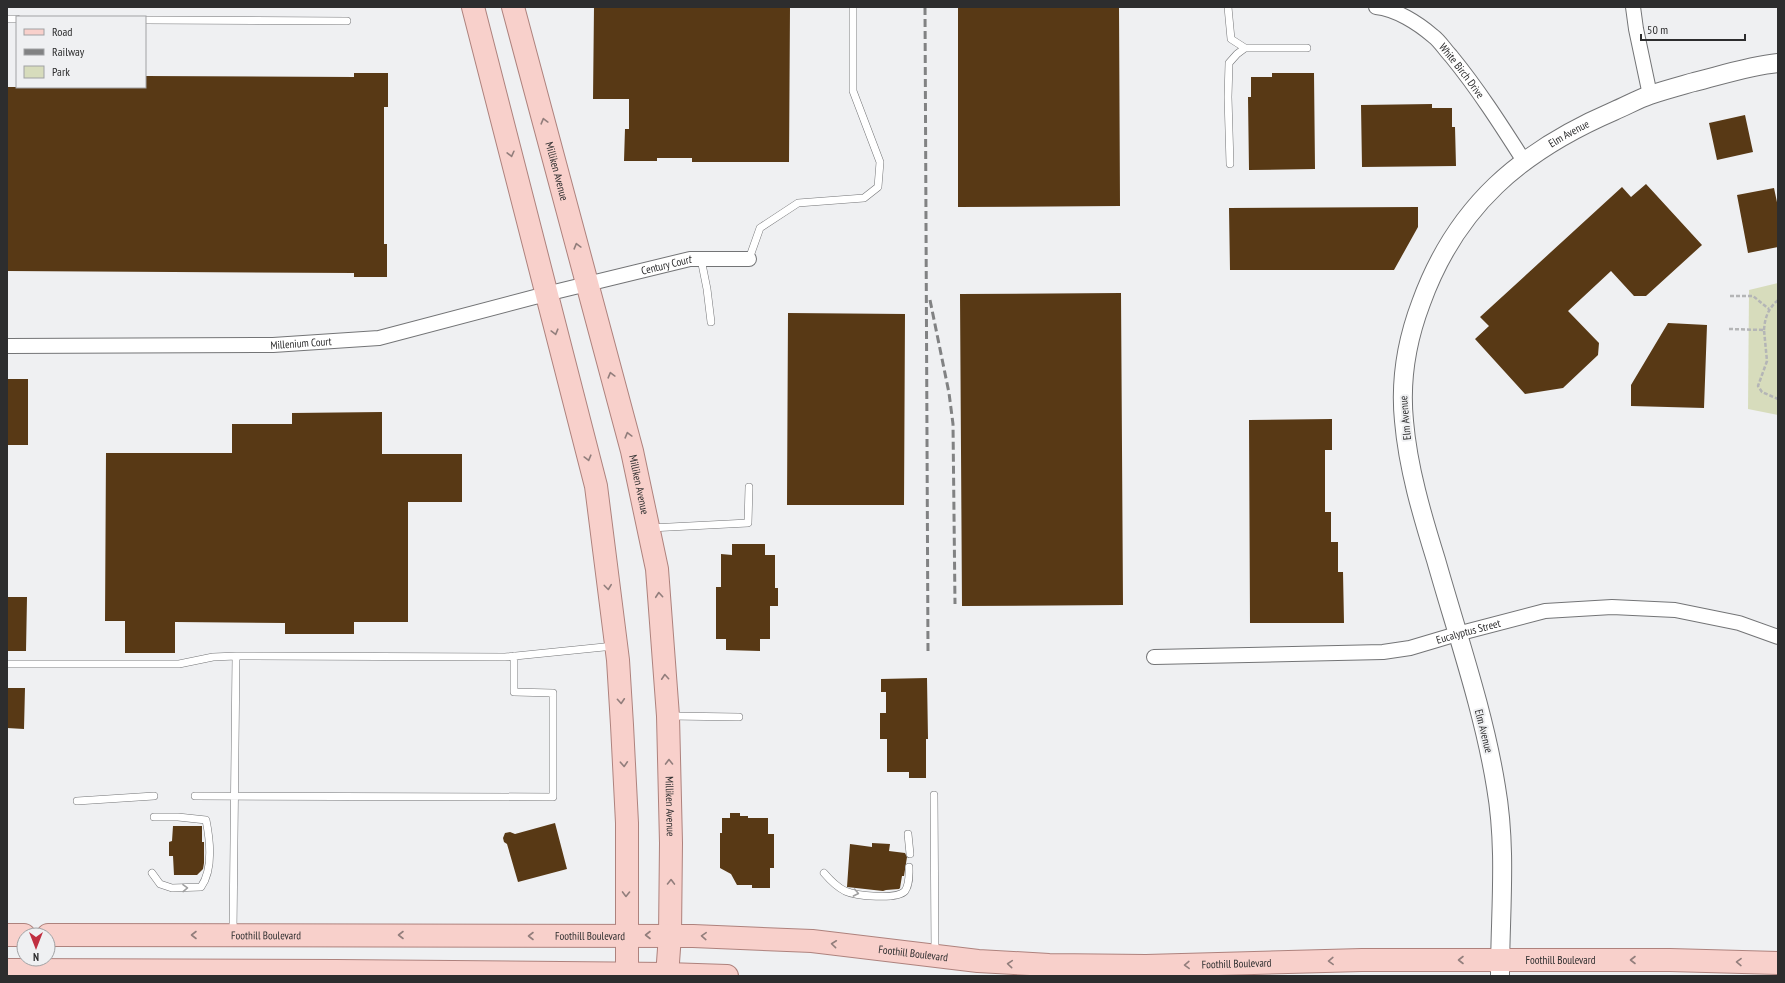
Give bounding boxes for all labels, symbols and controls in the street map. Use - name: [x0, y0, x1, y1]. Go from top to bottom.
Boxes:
- legend: [16, 16, 146, 88]
- scale bar: [1641, 16, 1745, 42]
- text: 50 m: [1647, 22, 1668, 37]
- text: Road: [52, 24, 72, 39]
- street label: White Birch Drive: [1436, 40, 1488, 101]
- text: Railway: [52, 44, 85, 59]
- text: Park: [52, 64, 70, 79]
- street label: Elm Avenue: [1546, 116, 1592, 150]
- one-way arrow: [540, 117, 548, 124]
- street label: Milliken Avenue: [542, 140, 572, 203]
- one-way arrow: [506, 151, 514, 157]
- one-way arrow: [573, 243, 582, 250]
- street label: Century Court: [640, 252, 692, 278]
- one-way arrow: [551, 329, 559, 335]
- street label: Millenium Court: [270, 334, 332, 352]
- one-way arrow: [608, 372, 616, 378]
- street label: Elm Avenue: [1396, 395, 1414, 441]
- one-way arrow: [624, 432, 632, 439]
- one-way arrow: [583, 454, 592, 461]
- street label: Milliken Avenue: [626, 454, 652, 516]
- one-way arrow: [603, 583, 612, 590]
- one-way arrow: [654, 592, 663, 598]
- street label: Eucalyptus Street: [1434, 616, 1502, 647]
- one-way arrow: [661, 674, 670, 680]
- one-way arrow: [616, 698, 625, 704]
- street label: Elm Avenue: [1472, 708, 1496, 755]
- one-way arrow: [665, 759, 673, 765]
- one-way arrow: [620, 761, 629, 767]
- street label: Milliken Avenue: [662, 776, 678, 837]
- one-way arrow: [666, 879, 675, 885]
- one-way arrow: [182, 884, 188, 892]
- one-way arrow: [853, 889, 859, 897]
- one-way arrow: [622, 891, 630, 897]
- north arrow: [16, 927, 56, 967]
- street label: Foothill Boulevard: [231, 928, 301, 942]
- street label: Foothill Boulevard: [555, 929, 625, 943]
- one-way arrow: [191, 931, 197, 939]
- one-way arrow: [398, 931, 404, 939]
- one-way arrow: [528, 931, 534, 940]
- one-way arrow: [645, 931, 651, 939]
- one-way arrow: [701, 932, 707, 941]
- one-way arrow: [831, 939, 837, 948]
- street label: Foothill Boulevard: [878, 942, 949, 964]
- text: N: [33, 950, 39, 964]
- street label: Foothill Boulevard: [1526, 953, 1596, 967]
- street label: Foothill Boulevard: [1201, 956, 1272, 971]
- one-way arrow: [1458, 956, 1464, 964]
- one-way arrow: [1630, 956, 1636, 964]
- one-way arrow: [1328, 957, 1334, 965]
- one-way arrow: [1736, 958, 1742, 966]
- one-way arrow: [1007, 959, 1013, 968]
- one-way arrow: [1184, 961, 1190, 969]

